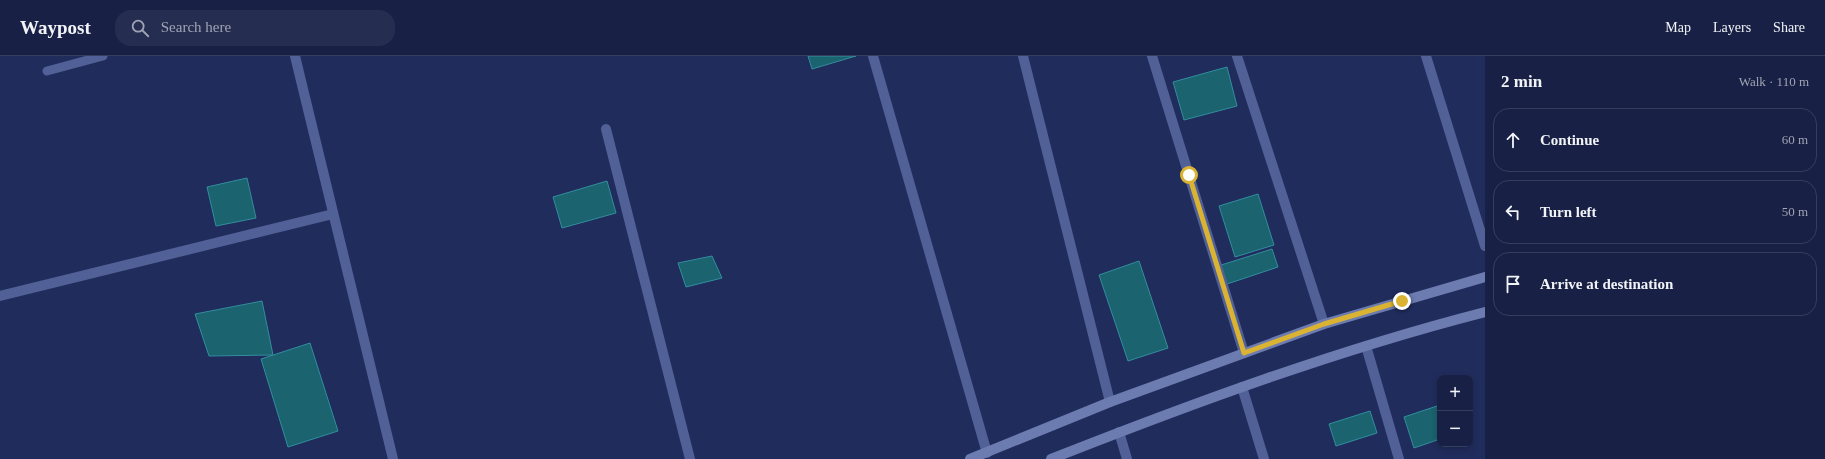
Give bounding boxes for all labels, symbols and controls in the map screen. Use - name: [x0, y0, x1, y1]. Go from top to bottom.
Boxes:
- search box: [115, 10, 395, 46]
- text: Waypost: [20, 17, 91, 38]
- icon: search: [129, 17, 151, 39]
- text: Search here: [161, 19, 231, 35]
- text: Map: [1665, 20, 1691, 35]
- text: Layers: [1713, 20, 1751, 35]
- text: Share: [1773, 20, 1805, 35]
- text: 2 min: [1501, 72, 1542, 91]
- text: Walk · 110 m: [1739, 74, 1809, 89]
- icon: ahead: [1502, 129, 1524, 151]
- text: Continue: [1540, 132, 1599, 148]
- text: 60 m: [1782, 132, 1808, 147]
- route start: [1180, 166, 1198, 184]
- icon: left: [1502, 201, 1524, 223]
- text: Turn left: [1540, 204, 1597, 220]
- text: 50 m: [1782, 204, 1808, 219]
- icon: arrive: [1502, 273, 1524, 295]
- text: Arrive at destination: [1540, 276, 1673, 292]
- route end: [1393, 292, 1411, 310]
- map controls: [1437, 375, 1473, 447]
- button: +: [1437, 375, 1473, 411]
- button: −: [1437, 411, 1473, 447]

